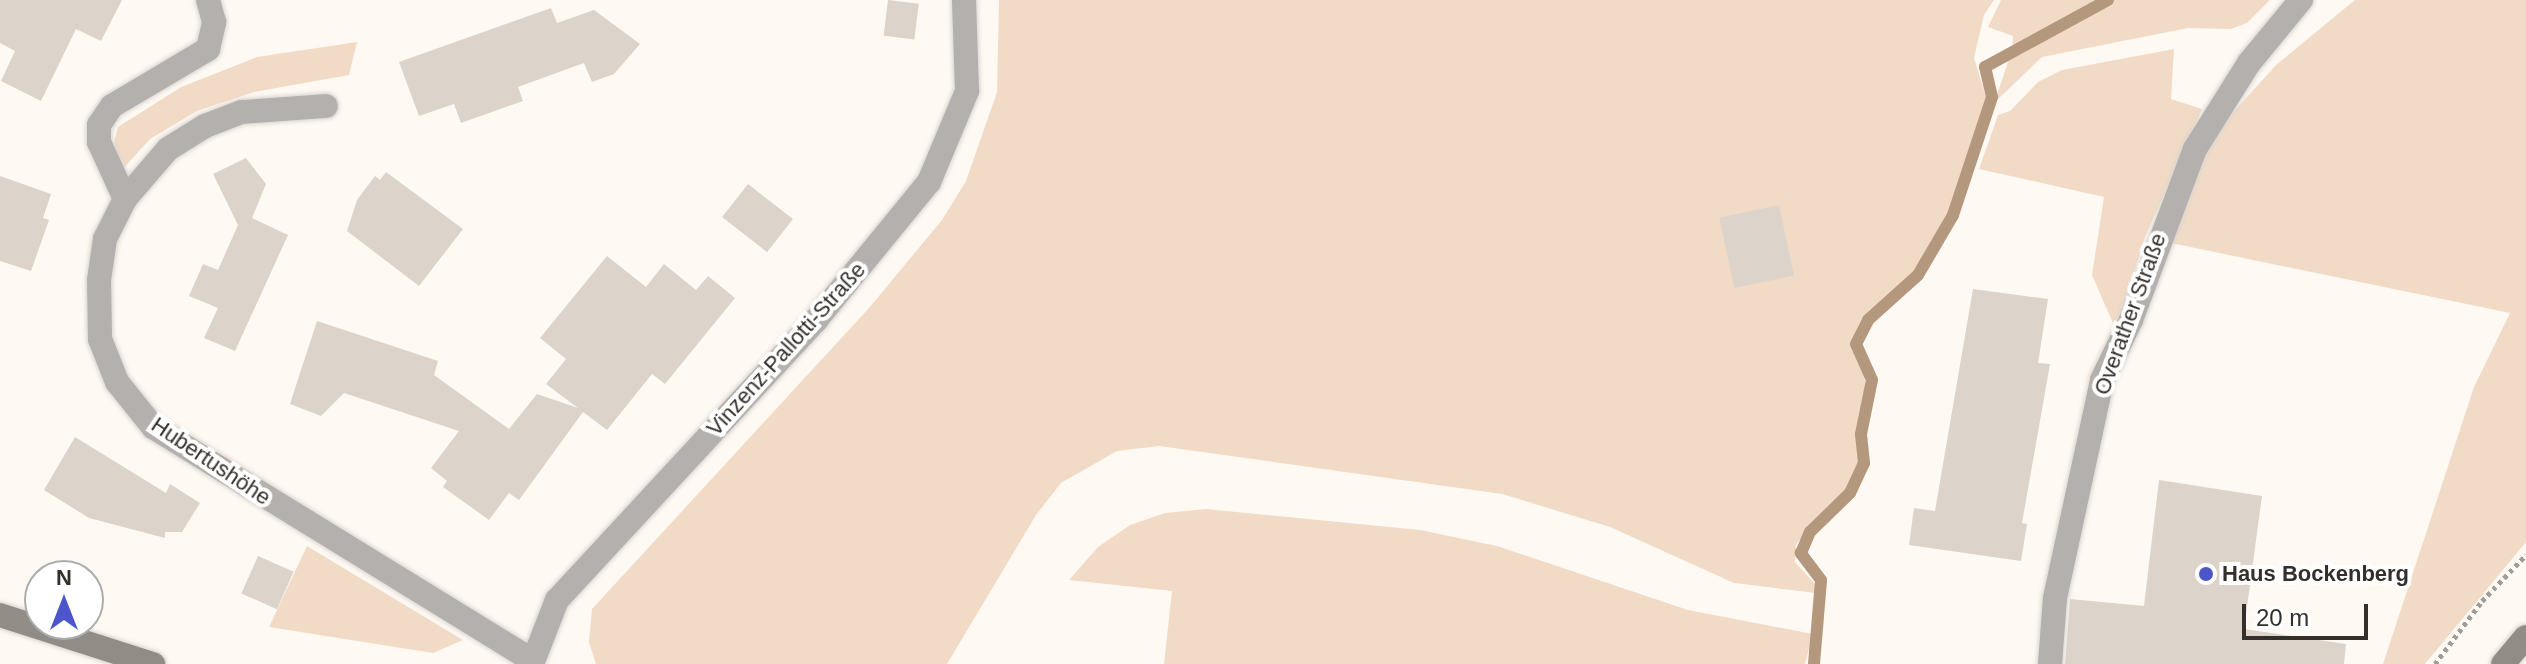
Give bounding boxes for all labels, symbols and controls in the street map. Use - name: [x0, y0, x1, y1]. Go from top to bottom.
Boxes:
- street label: Overather Straße: [2089, 230, 2171, 398]
- street label: Vinzenz-Pallotti-Straße: [701, 257, 871, 441]
- street label: Hubertushöhe: [146, 411, 276, 511]
- north arrow: [24, 560, 104, 640]
- place label: Haus Bockenberg: [2222, 561, 2409, 587]
- text: N: [56, 565, 72, 590]
- marker: Haus Bockenberg: [2197, 565, 2215, 583]
- scale bar: [2246, 588, 2372, 638]
- text: 20 m: [2256, 604, 2309, 631]

